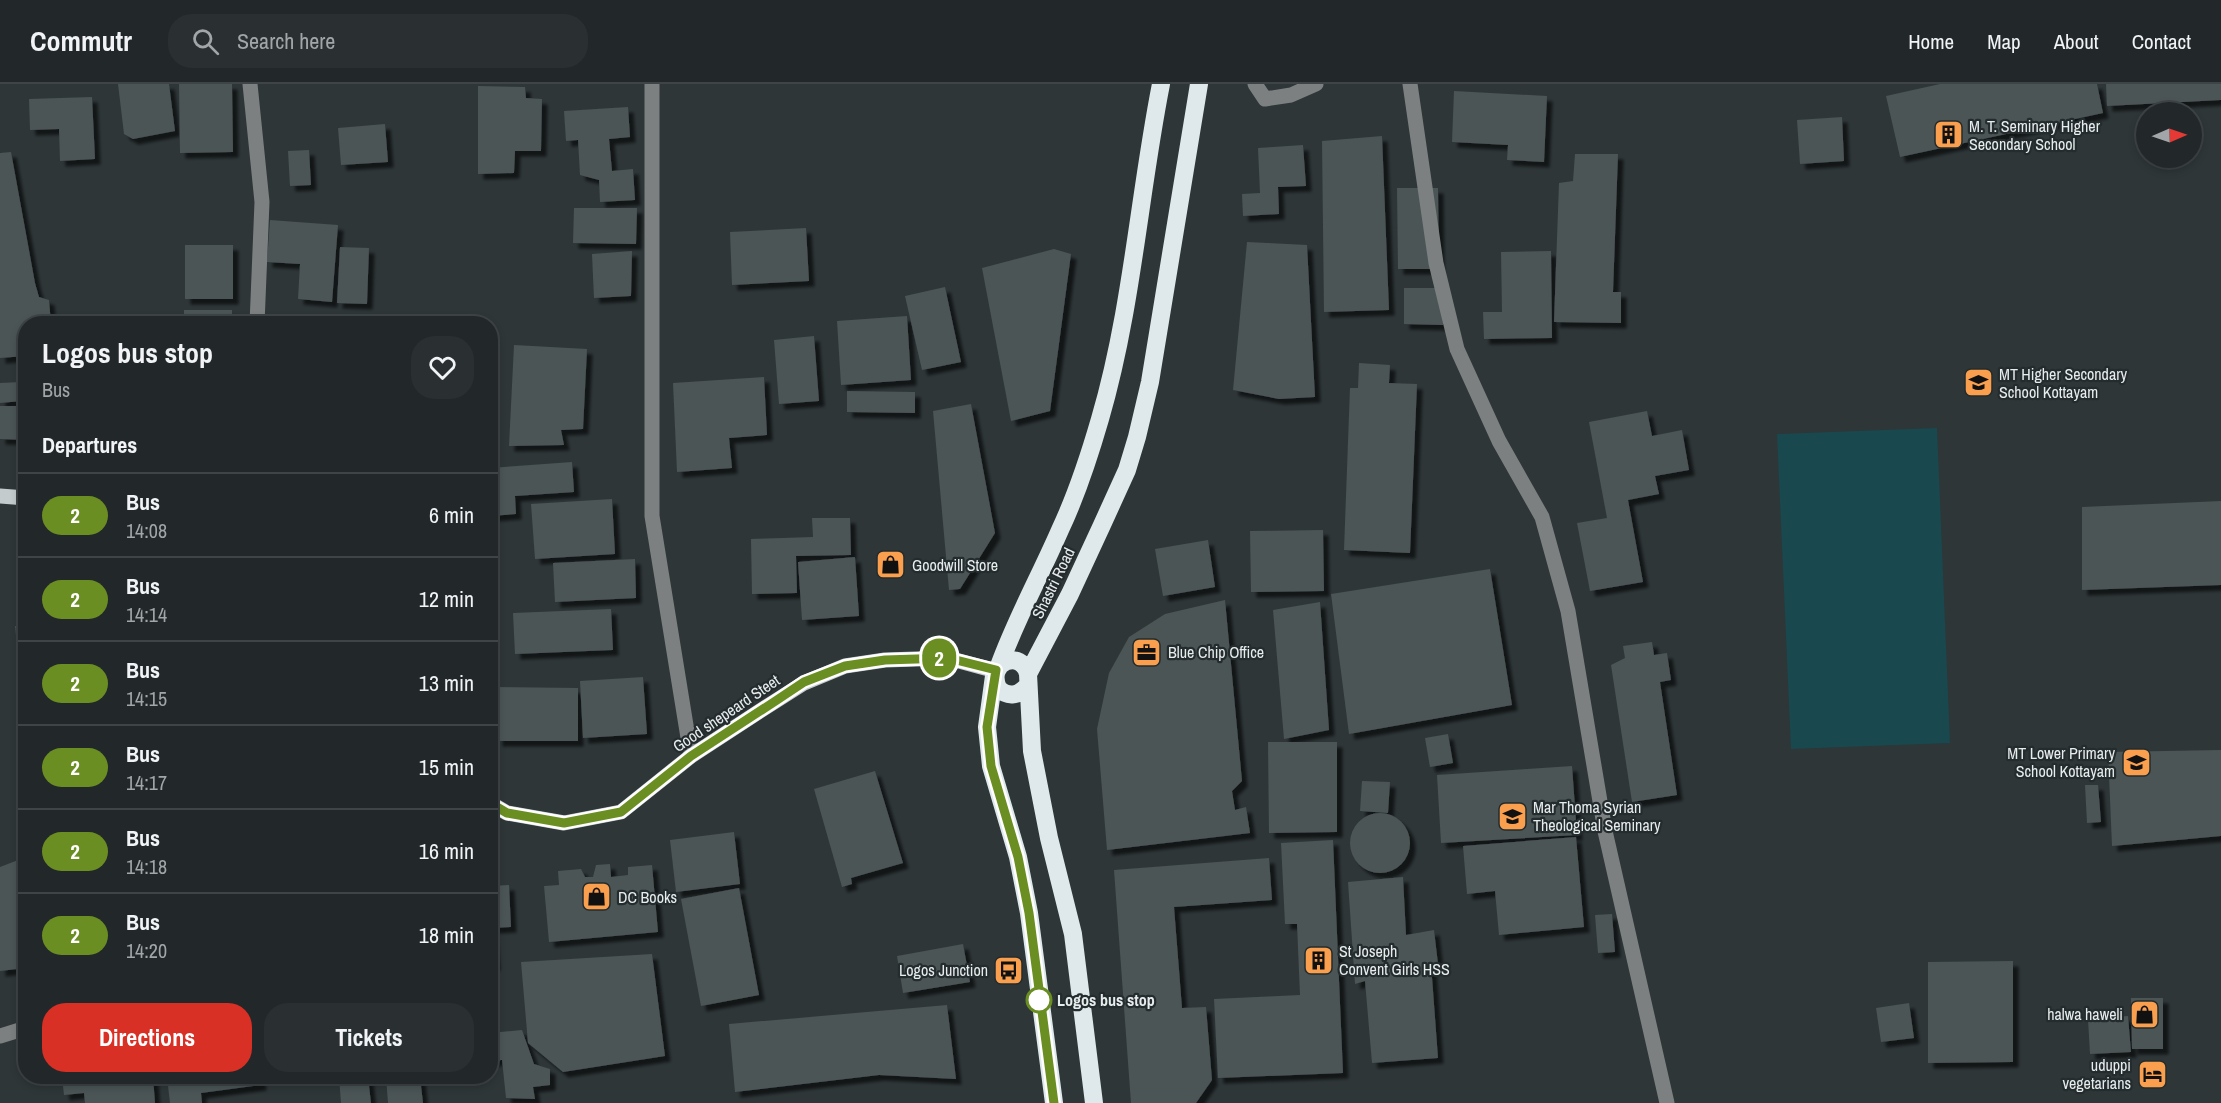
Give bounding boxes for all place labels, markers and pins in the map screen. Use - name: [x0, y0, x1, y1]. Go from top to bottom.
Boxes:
- place label: M. T. Seminary Higher Secondary School: [1969, 115, 2101, 155]
- building icon: M. T. Seminary Higher Secondary School: [1932, 119, 1964, 151]
- place label: MT Higher Secondary School Kottayam: [1999, 363, 2128, 403]
- school or university icon: MT Higher Secondary School Kottayam: [1962, 367, 1994, 399]
- shop icon: Goodwill Store: [875, 549, 907, 581]
- place label: Goodwill Store: [912, 554, 998, 576]
- office icon: Blue Chip Office: [1131, 636, 1163, 668]
- place label: Blue Chip Office: [1168, 641, 1264, 663]
- place label: MT Lower Primary School Kottayam: [2007, 742, 2115, 782]
- school or university icon: MT Lower Primary School Kottayam: [2120, 746, 2152, 778]
- place label: Mar Thoma Syrian Theological Seminary: [1533, 796, 1661, 836]
- school or university icon: Mar Thoma Syrian Theological Seminary: [1496, 800, 1528, 832]
- shop icon: DC Books: [581, 881, 613, 913]
- place label: DC Books: [618, 886, 677, 908]
- place label: St Joseph Convent Girls HSS: [1339, 940, 1450, 980]
- building icon: St Joseph Convent Girls HSS: [1302, 944, 1334, 976]
- bus stop icon: Logos Junction: [993, 954, 1025, 986]
- place label: Logos Junction: [899, 959, 988, 981]
- marker: Logos bus stop: [1026, 987, 1052, 1013]
- place label: Logos bus stop: [1057, 989, 1155, 1011]
- shop icon: halwa haweli: [2128, 998, 2160, 1030]
- place label: halwa haweli: [2047, 1003, 2123, 1025]
- place label: uduppi vegetarians: [2062, 1054, 2131, 1094]
- hotel icon: uduppi vegetarians: [2136, 1058, 2168, 1090]

